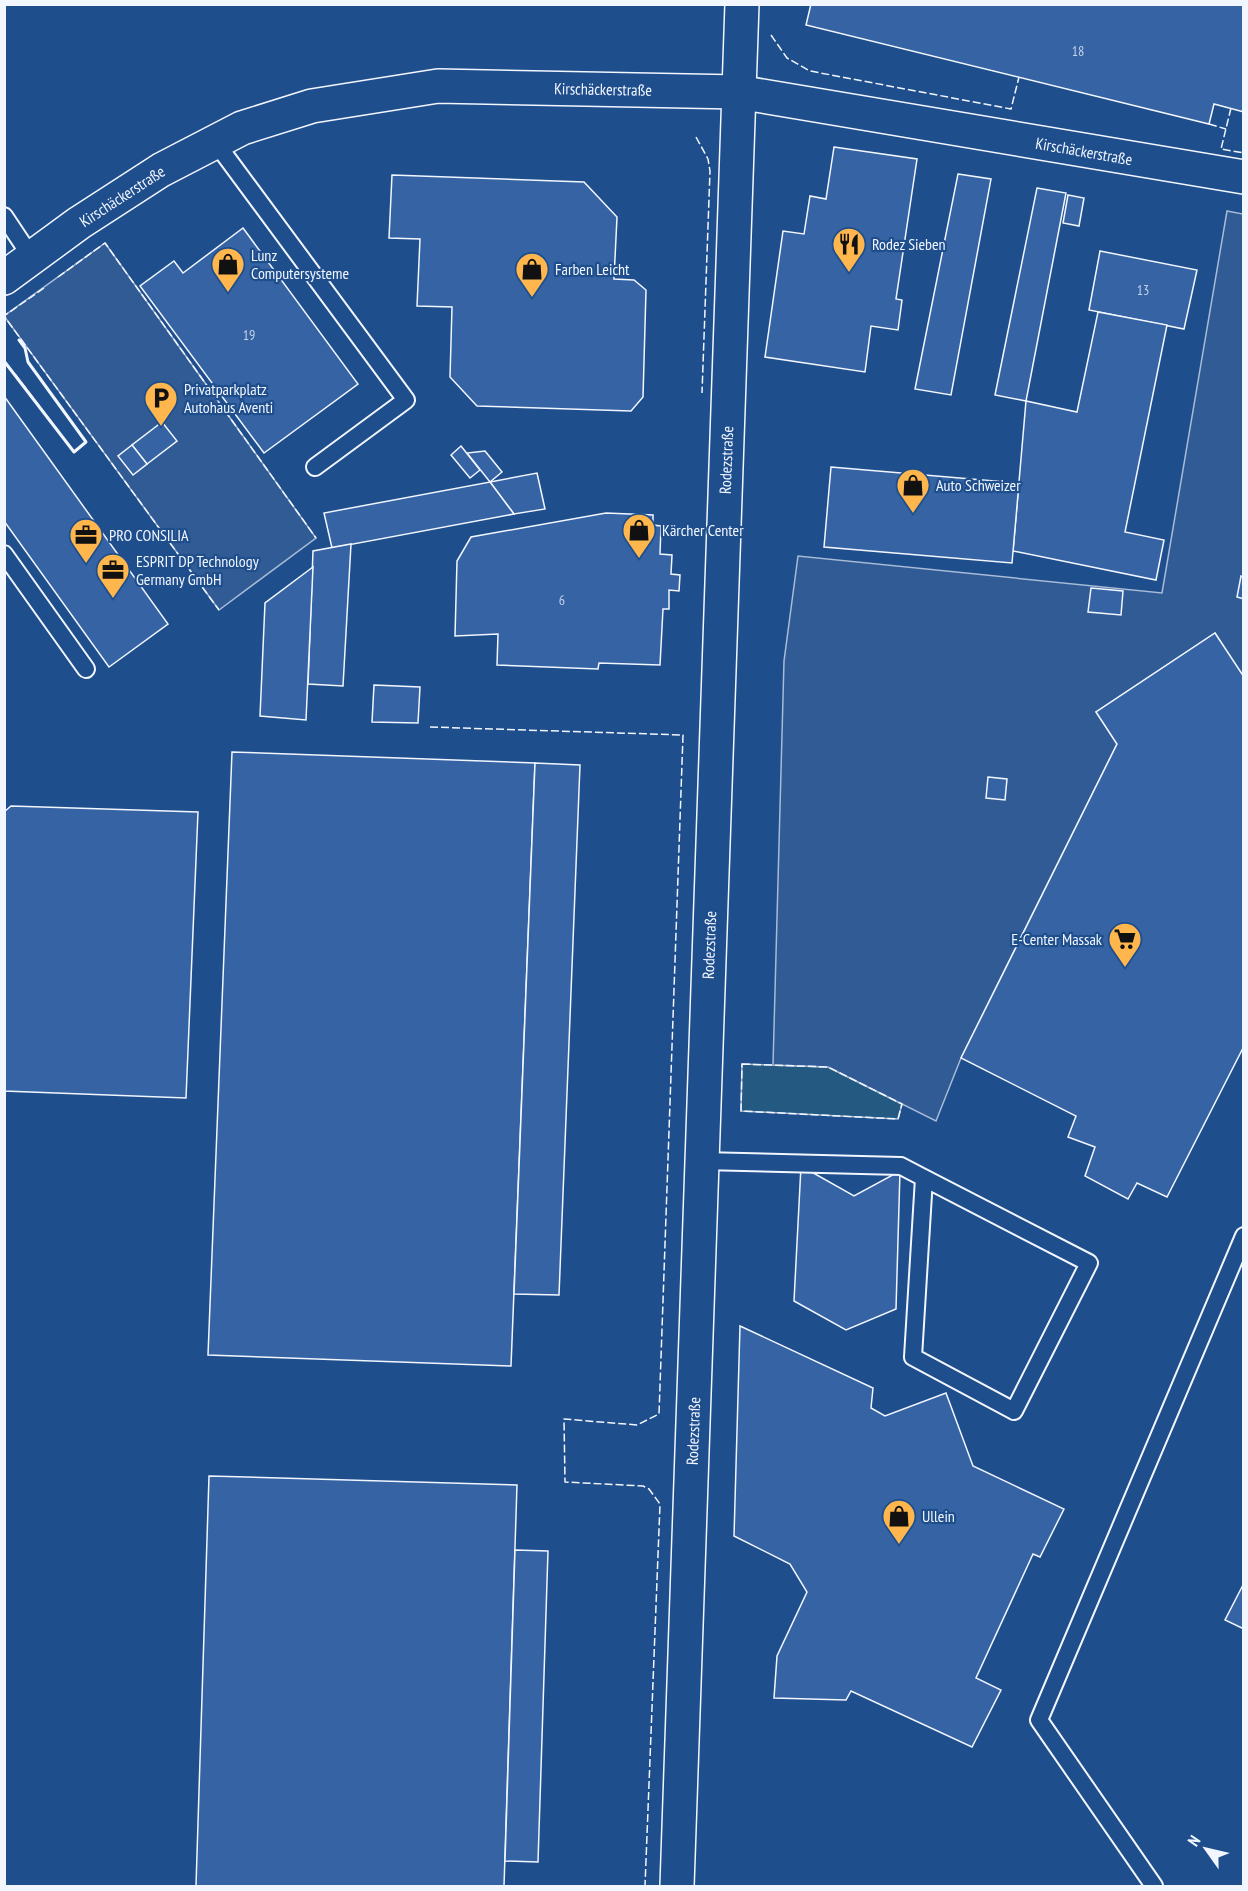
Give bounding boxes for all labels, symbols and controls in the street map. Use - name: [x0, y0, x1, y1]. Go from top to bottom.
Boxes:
- house number: 18: [1072, 42, 1084, 60]
- street label: Kirschäckerstraße: [554, 78, 652, 100]
- street label: Kirschäckerstraße: [1034, 133, 1134, 169]
- street label: Kirschäckerstraße: [75, 161, 169, 231]
- restaurant icon: Rodez Sieben: [831, 226, 867, 273]
- place label: Rodez Sieben: [872, 234, 946, 254]
- place label: Lunz Computersysteme: [251, 245, 349, 283]
- shop icon: Lunz Computersysteme: [210, 246, 246, 293]
- shop icon: Farben Leicht: [514, 251, 550, 298]
- place label: Farben Leicht: [555, 259, 630, 279]
- house number: 13: [1137, 281, 1149, 299]
- house number: 19: [243, 326, 255, 344]
- place label: Privatparkplatz Autohaus Aventi: [184, 379, 273, 417]
- parking icon: Privatparkplatz Autohaus Aventi: [143, 380, 179, 427]
- street label: Rodezstraße: [715, 426, 737, 494]
- shop icon: Auto Schweizer: [895, 467, 931, 514]
- place label: Auto Schweizer: [936, 475, 1021, 495]
- shop icon: Kärcher Center: [621, 512, 657, 559]
- office icon: PRO CONSILIA: [68, 517, 104, 564]
- place label: Kärcher Center: [662, 520, 744, 540]
- place label: PRO CONSILIA: [109, 525, 189, 545]
- place label: ESPRIT DP Technology Germany GmbH: [136, 551, 259, 589]
- office icon: ESPRIT DP Technology Germany GmbH: [95, 552, 131, 599]
- house number: 6: [559, 591, 565, 609]
- street label: Rodezstraße: [698, 911, 720, 979]
- supermarket icon: E-Center Massak: [1107, 921, 1143, 968]
- place label: E-Center Massak: [1011, 929, 1103, 949]
- street label: Rodezstraße: [682, 1397, 704, 1465]
- shop icon: Ullein: [881, 1498, 917, 1545]
- place label: Ullein: [922, 1506, 955, 1526]
- north arrow: [1176, 1819, 1236, 1879]
- text: N: [1183, 1831, 1204, 1850]

